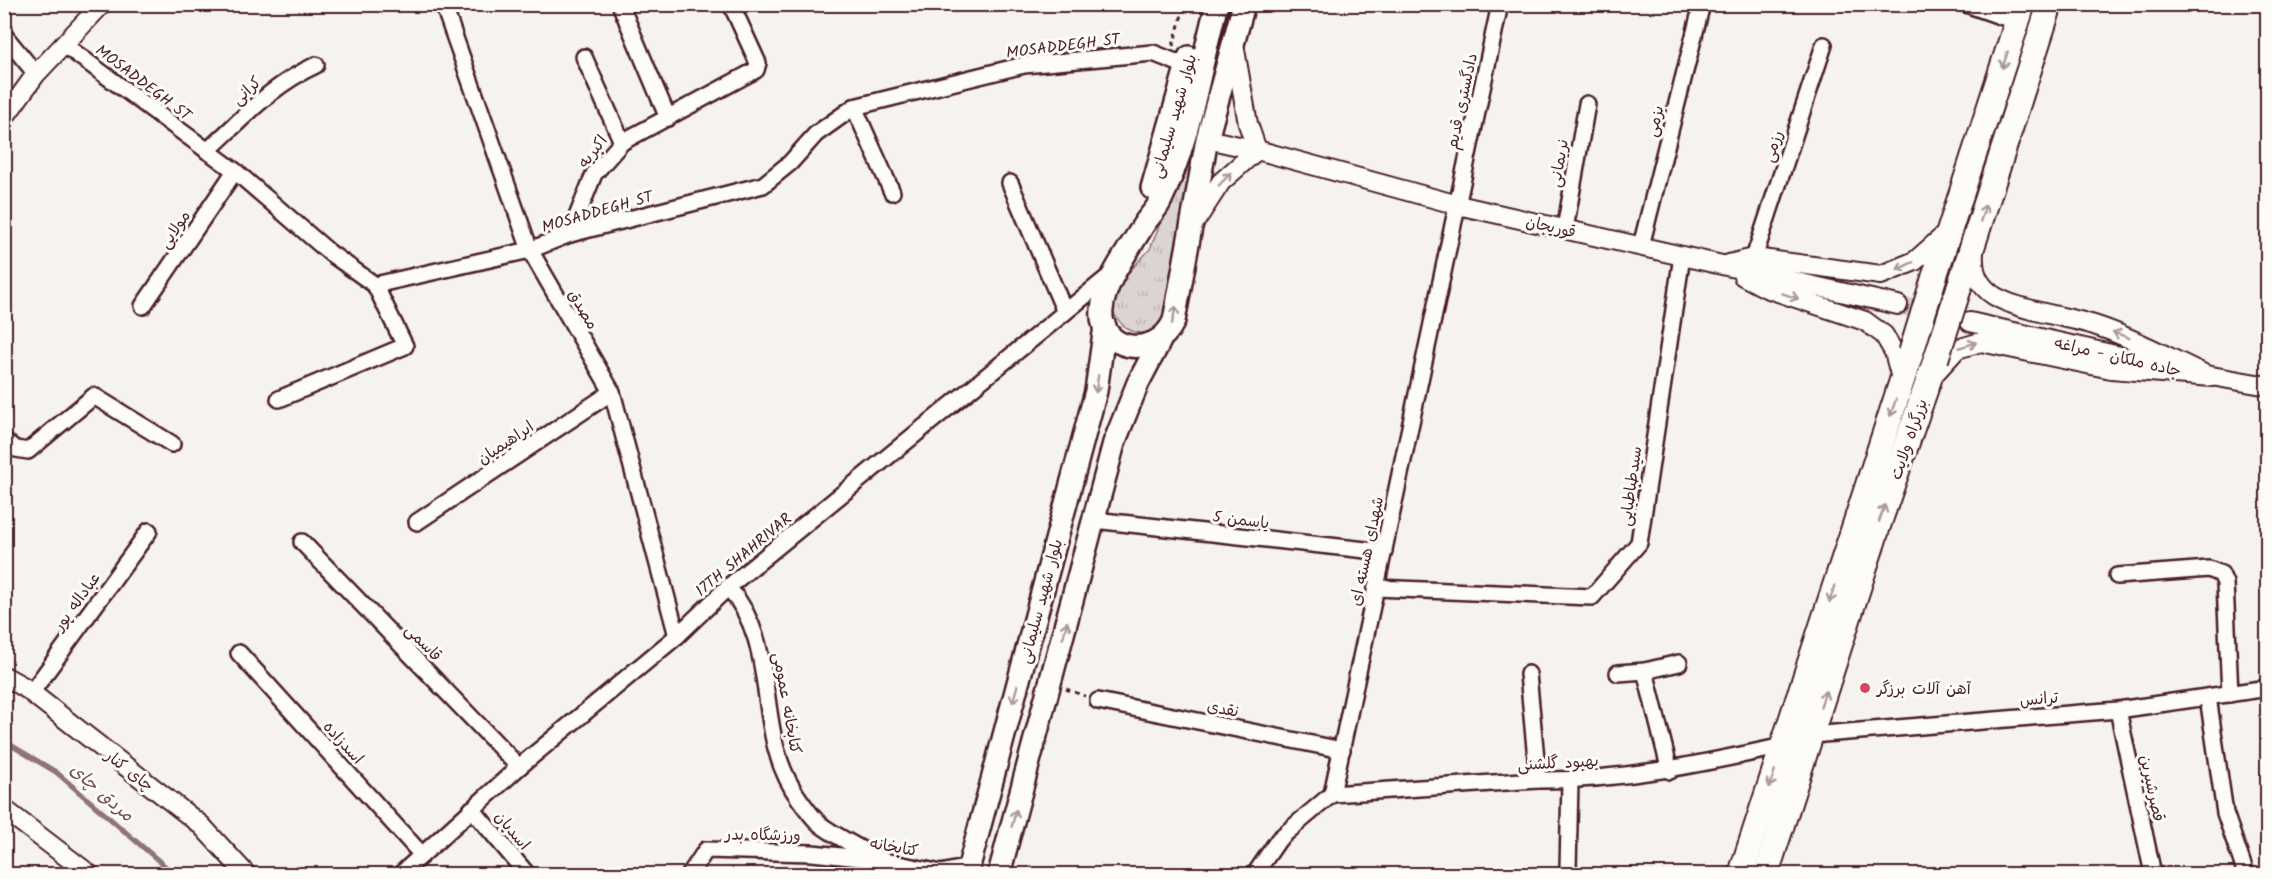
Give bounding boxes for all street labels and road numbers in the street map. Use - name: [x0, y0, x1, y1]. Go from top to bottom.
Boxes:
- street label: MOSADDEGH ST: [1005, 27, 1123, 66]
- street label: MOSADDEGH ST: [90, 39, 198, 129]
- street label: بلوار شهید سلیمانی: [1145, 51, 1204, 181]
- street label: دادگستری قدیم: [1440, 51, 1485, 152]
- street label: کرانی: [226, 71, 268, 112]
- street label: بزمی: [1639, 103, 1671, 140]
- street label: رزمی: [1756, 127, 1790, 166]
- street label: اکبریه: [572, 130, 614, 174]
- street label: نریمانی: [1543, 137, 1576, 189]
- street label: MOSADDEGH ST: [539, 184, 657, 240]
- street label: مولایی: [153, 206, 197, 254]
- street label: قوریجان: [1523, 210, 1578, 245]
- street label: مصدق: [561, 285, 604, 335]
- street label: جاده ملکان - مراغه: [2052, 331, 2184, 384]
- street label: بزرگراه ولایت: [1884, 396, 1935, 483]
- street label: ابراهیمیان: [472, 415, 539, 471]
- street label: سیدطباطبایی: [1613, 445, 1649, 528]
- street label: شهدای هسته ای: [1344, 494, 1391, 608]
- street label: یاسمن 5: [1211, 505, 1271, 536]
- street label: 17TH SHAHRIVAR: [690, 507, 798, 603]
- street label: بلوار شهید سلیمانی: [1013, 536, 1070, 666]
- street label: عباداله پور: [46, 567, 107, 638]
- street label: قاسمی: [398, 618, 447, 668]
- street label: کتابخانه عمومی: [765, 650, 808, 756]
- street label: ترانس: [2019, 685, 2060, 714]
- street label: نقدی: [1205, 694, 1241, 725]
- street label: اسدزاده: [317, 716, 369, 770]
- street label: چای کنار: [98, 743, 159, 798]
- street label: بهبود گلشنی: [1517, 749, 1599, 778]
- street label: قصرشیرین: [2132, 753, 2171, 824]
- street label: اسدیان: [488, 806, 536, 856]
- street label: ورزشگاه بدر: [723, 822, 801, 849]
- street label: کتابخانه: [867, 831, 920, 864]

